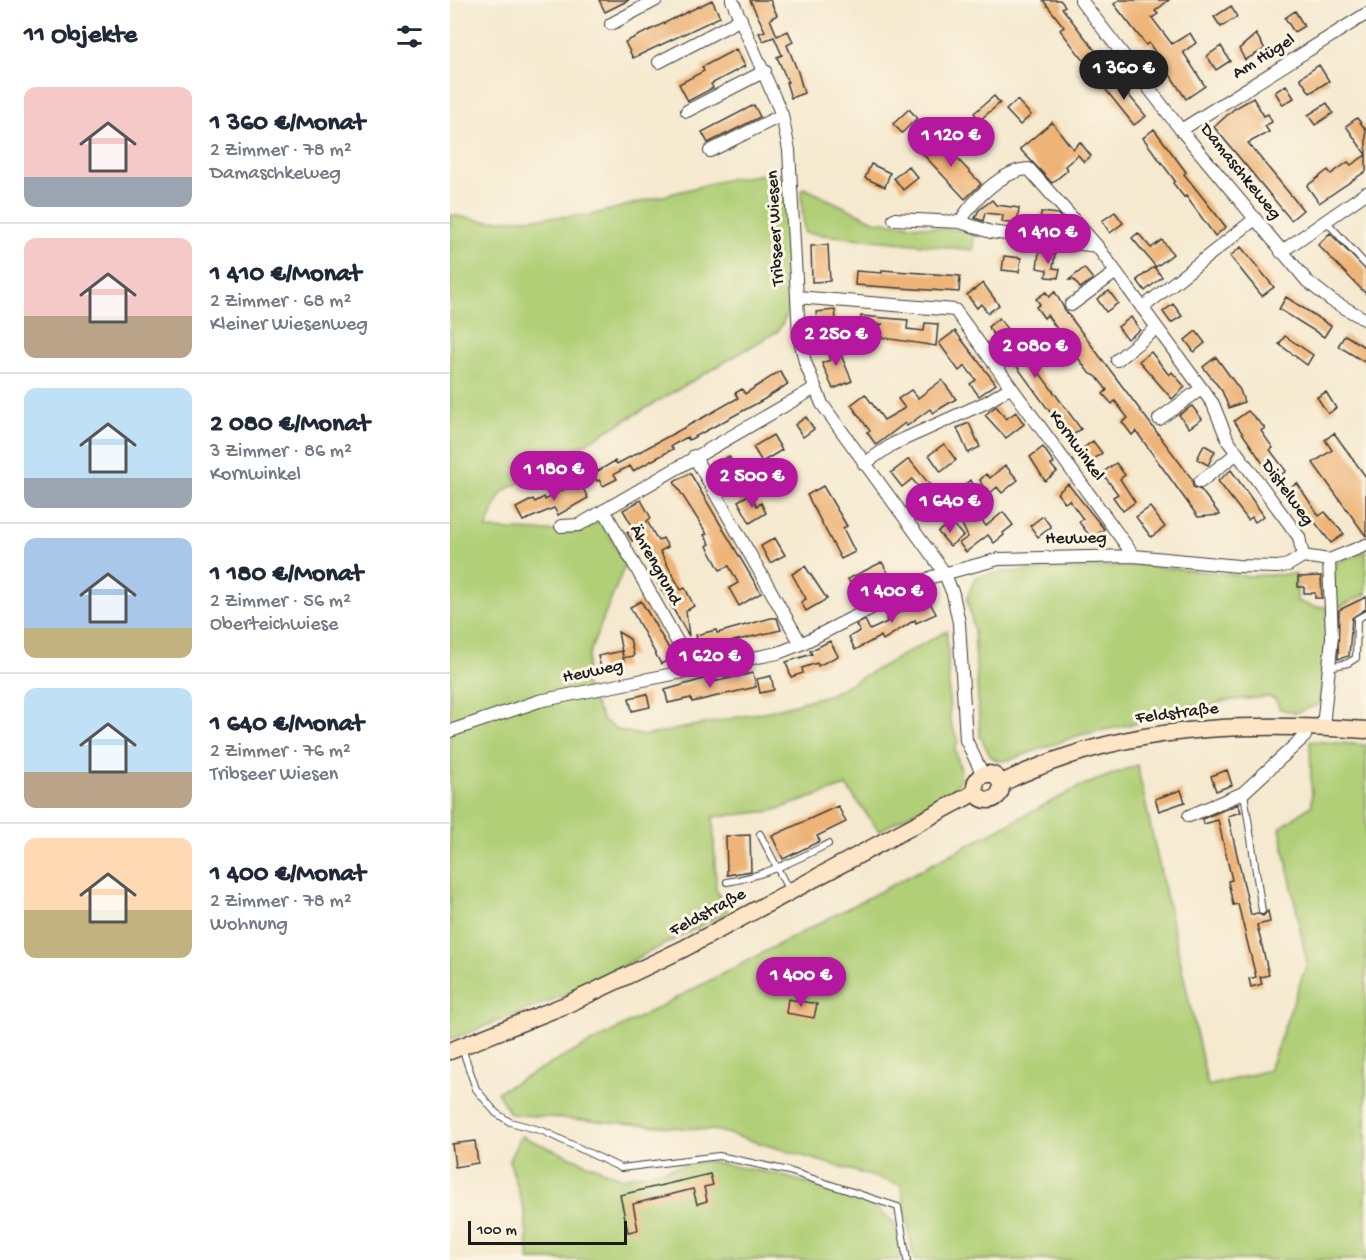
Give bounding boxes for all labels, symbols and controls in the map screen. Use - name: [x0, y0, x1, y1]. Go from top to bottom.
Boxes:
- icon: filters: [393, 20, 426, 53]
- text: 11 Objekte: [24, 21, 137, 52]
- street label: Am Hügel: [1229, 30, 1299, 84]
- pin: 1 360 €: [1069, 50, 1179, 101]
- text: 1 360 €: [1093, 58, 1155, 81]
- text: 1 360 €/Monat: [210, 109, 365, 140]
- icon: home: [72, 111, 144, 183]
- pin: 1 120 €: [896, 117, 1006, 168]
- street label: Damaschkeweg: [1194, 119, 1285, 224]
- text: 1 120 €: [922, 125, 980, 148]
- text: 2 Zimmer · 78 m²: [210, 140, 352, 163]
- text: Damaschkeweg: [210, 163, 341, 186]
- street label: Tribseer Wiesen: [762, 169, 790, 287]
- pin: 1 410 €: [993, 214, 1103, 265]
- text: 1 410 €: [1019, 222, 1077, 245]
- text: 1 410 €/Monat: [210, 260, 361, 291]
- icon: home: [72, 262, 144, 334]
- text: 2 Zimmer · 68 m²: [210, 291, 351, 314]
- text: Kleiner Wiesenweg: [210, 314, 368, 337]
- pin: 2 250 €: [781, 316, 891, 367]
- text: 2 250 €: [805, 324, 867, 347]
- pin: 2 080 €: [980, 328, 1090, 379]
- text: 2 080 €: [1003, 336, 1067, 359]
- street label: Kornwinkel: [1043, 407, 1109, 485]
- text: 2 080 €/Monat: [210, 410, 370, 441]
- icon: home: [72, 412, 144, 484]
- text: 3 Zimmer · 86 m²: [210, 441, 352, 464]
- pin: 1 180 €: [499, 451, 609, 502]
- street label: Distelweg: [1255, 455, 1318, 530]
- pin: 2 500 €: [697, 458, 807, 509]
- text: 1 180 €: [524, 459, 584, 482]
- text: Kornwinkel: [210, 464, 301, 487]
- text: 2 500 €: [720, 466, 784, 489]
- pin: 1 640 €: [895, 483, 1005, 534]
- text: 1 640 €: [920, 491, 980, 514]
- street label: Ährengrund: [624, 521, 686, 610]
- street label: Heuweg: [1045, 528, 1107, 550]
- text: 1 180 €/Monat: [210, 560, 363, 591]
- icon: home: [72, 562, 144, 634]
- pin: 1 400 €: [837, 573, 947, 624]
- text: 1 400 €: [861, 581, 923, 604]
- text: 2 Zimmer · 56 m²: [210, 591, 351, 614]
- text: Oberteichwiese: [210, 614, 338, 637]
- pin: 1 620 €: [655, 638, 765, 689]
- text: 1 620 €: [680, 646, 740, 669]
- street label: Heuweg: [561, 655, 625, 689]
- street label: Feldstraße: [1133, 698, 1220, 730]
- text: 1 640 €/Monat: [210, 710, 364, 741]
- icon: home: [72, 712, 144, 784]
- text: 2 Zimmer · 76 m²: [210, 741, 351, 764]
- text: Tribseer Wiesen: [210, 764, 338, 787]
- text: 1 400 €/Monat: [210, 860, 365, 891]
- icon: home: [72, 862, 144, 934]
- street label: Feldstraße: [665, 884, 750, 942]
- text: 2 Zimmer · 78 m²: [210, 891, 352, 914]
- text: Wohnung: [210, 914, 288, 937]
- pin: 1 400 €: [746, 957, 856, 1008]
- text: 1 400 €: [770, 965, 832, 988]
- scale bar: [468, 1218, 627, 1246]
- text: 100 m: [477, 1222, 517, 1241]

